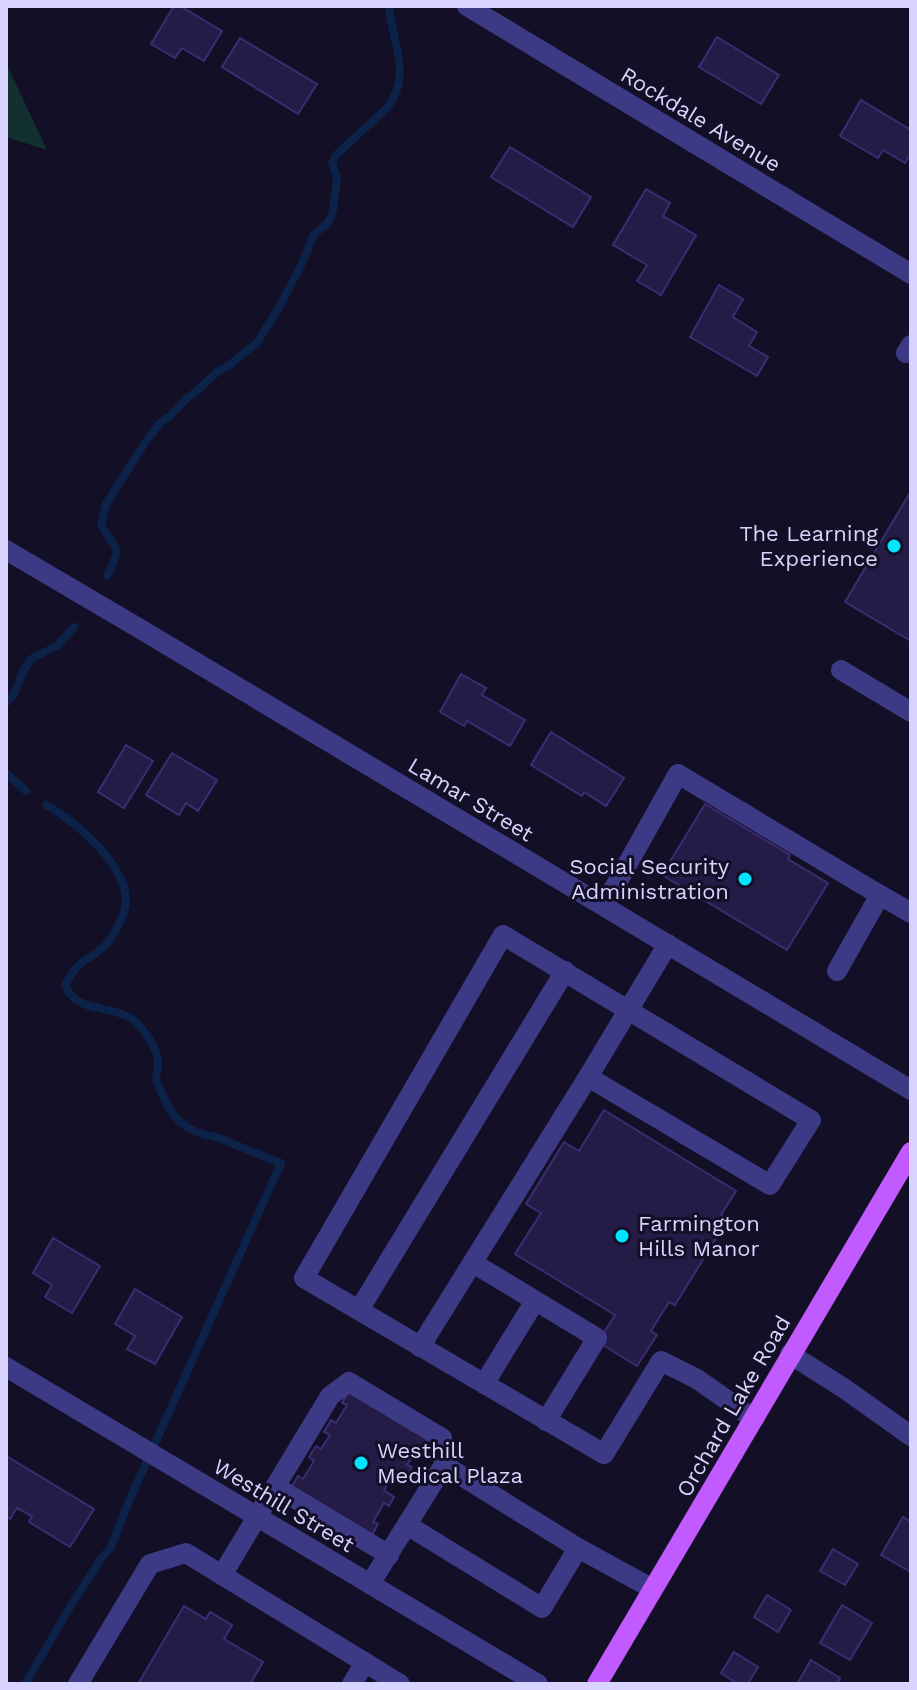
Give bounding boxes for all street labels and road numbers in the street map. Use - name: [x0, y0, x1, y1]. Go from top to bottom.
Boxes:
- street label: Rockdale Avenue: [616, 62, 785, 177]
- street label: Lamar Street: [404, 752, 538, 847]
- street label: Orchard Lake Road: [671, 1311, 795, 1501]
- street label: Westhill Street: [209, 1454, 359, 1557]

